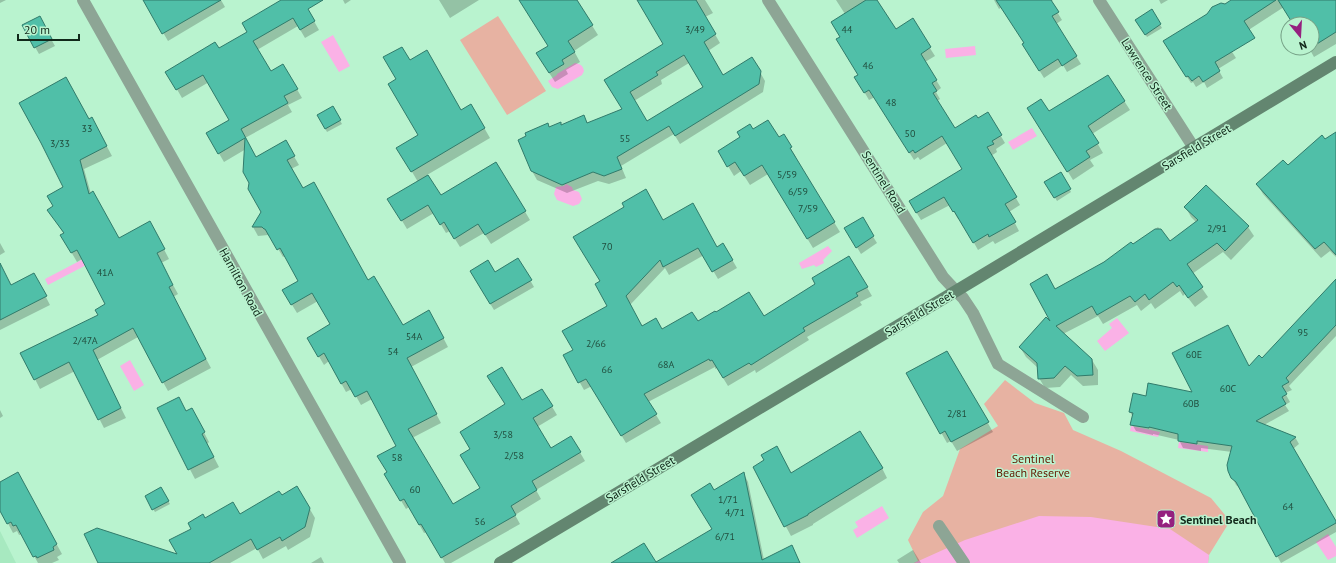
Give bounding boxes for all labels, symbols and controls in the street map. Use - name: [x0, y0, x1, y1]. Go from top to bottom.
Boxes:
- scale bar: [18, 16, 79, 42]
- north arrow: [1280, 16, 1320, 56]
- text: 20 m: [24, 22, 50, 37]
- house number: 3/49: [685, 23, 705, 36]
- house number: 44: [842, 23, 853, 36]
- street label: Lawrence Street: [1118, 35, 1176, 113]
- text: N: [1297, 38, 1309, 53]
- house number: 46: [863, 59, 873, 72]
- house number: 48: [886, 96, 896, 109]
- street label: Sarsfield Street: [1159, 121, 1233, 173]
- house number: 33: [82, 122, 92, 135]
- house number: 50: [905, 127, 916, 140]
- house number: 55: [620, 132, 630, 145]
- house number: 3/33: [50, 137, 70, 150]
- street label: Sentinel Road: [859, 148, 909, 216]
- house number: 5/59: [777, 168, 797, 181]
- house number: 6/59: [788, 185, 808, 198]
- house number: 7/59: [798, 202, 818, 215]
- house number: 2/91: [1207, 222, 1227, 235]
- house number: 70: [602, 240, 613, 253]
- street label: Hamilton Road: [216, 245, 266, 319]
- house number: 41A: [97, 266, 114, 279]
- street label: Sarsfield Street: [882, 287, 956, 339]
- house number: 95: [1298, 326, 1308, 339]
- house number: 54A: [406, 330, 423, 343]
- house number: 2/47A: [72, 334, 98, 347]
- house number: 2/66: [586, 337, 606, 350]
- house number: 54: [388, 345, 399, 358]
- house number: 60E: [1186, 348, 1202, 361]
- house number: 68A: [658, 358, 675, 371]
- house number: 66: [602, 363, 612, 376]
- house number: 60C: [1220, 382, 1237, 395]
- house number: 60B: [1183, 397, 1200, 410]
- house number: 2/81: [947, 407, 967, 420]
- house number: 3/58: [493, 428, 513, 441]
- house number: 2/58: [504, 449, 524, 462]
- house number: 58: [392, 451, 402, 464]
- park label: Sentinel Beach Reserve: [996, 451, 1070, 480]
- street label: Sarsfield Street: [603, 453, 677, 505]
- house number: 60: [410, 483, 421, 496]
- house number: 1/71: [718, 493, 738, 506]
- house number: 64: [1283, 500, 1294, 513]
- house number: 4/71: [725, 506, 745, 519]
- place icon: Sentinel Beach: [1155, 508, 1177, 530]
- place label: Sentinel Beach: [1180, 512, 1257, 527]
- house number: 56: [475, 515, 485, 528]
- house number: 6/71: [715, 530, 735, 543]

